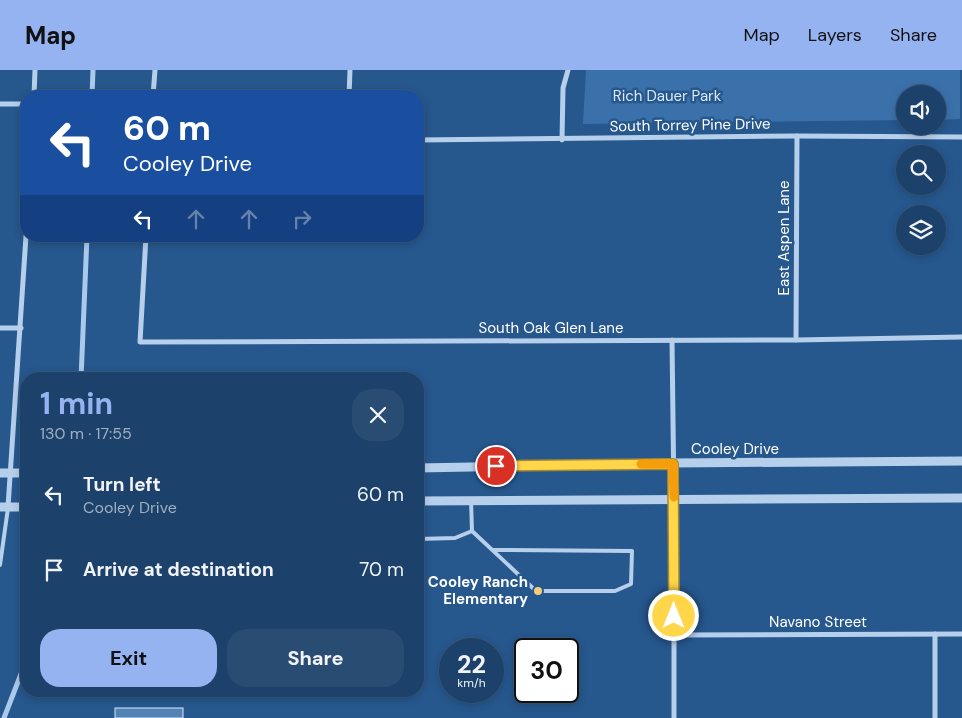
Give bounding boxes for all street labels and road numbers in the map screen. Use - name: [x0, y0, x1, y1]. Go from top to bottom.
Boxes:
- street label: South Torrey Pine Drive: [609, 114, 771, 136]
- street label: East Aspen Lane: [774, 181, 794, 295]
- street label: South Oak Glen Lane: [478, 318, 624, 338]
- street label: Cooley Drive: [691, 439, 779, 459]
- street label: Navano Street: [769, 612, 867, 632]

